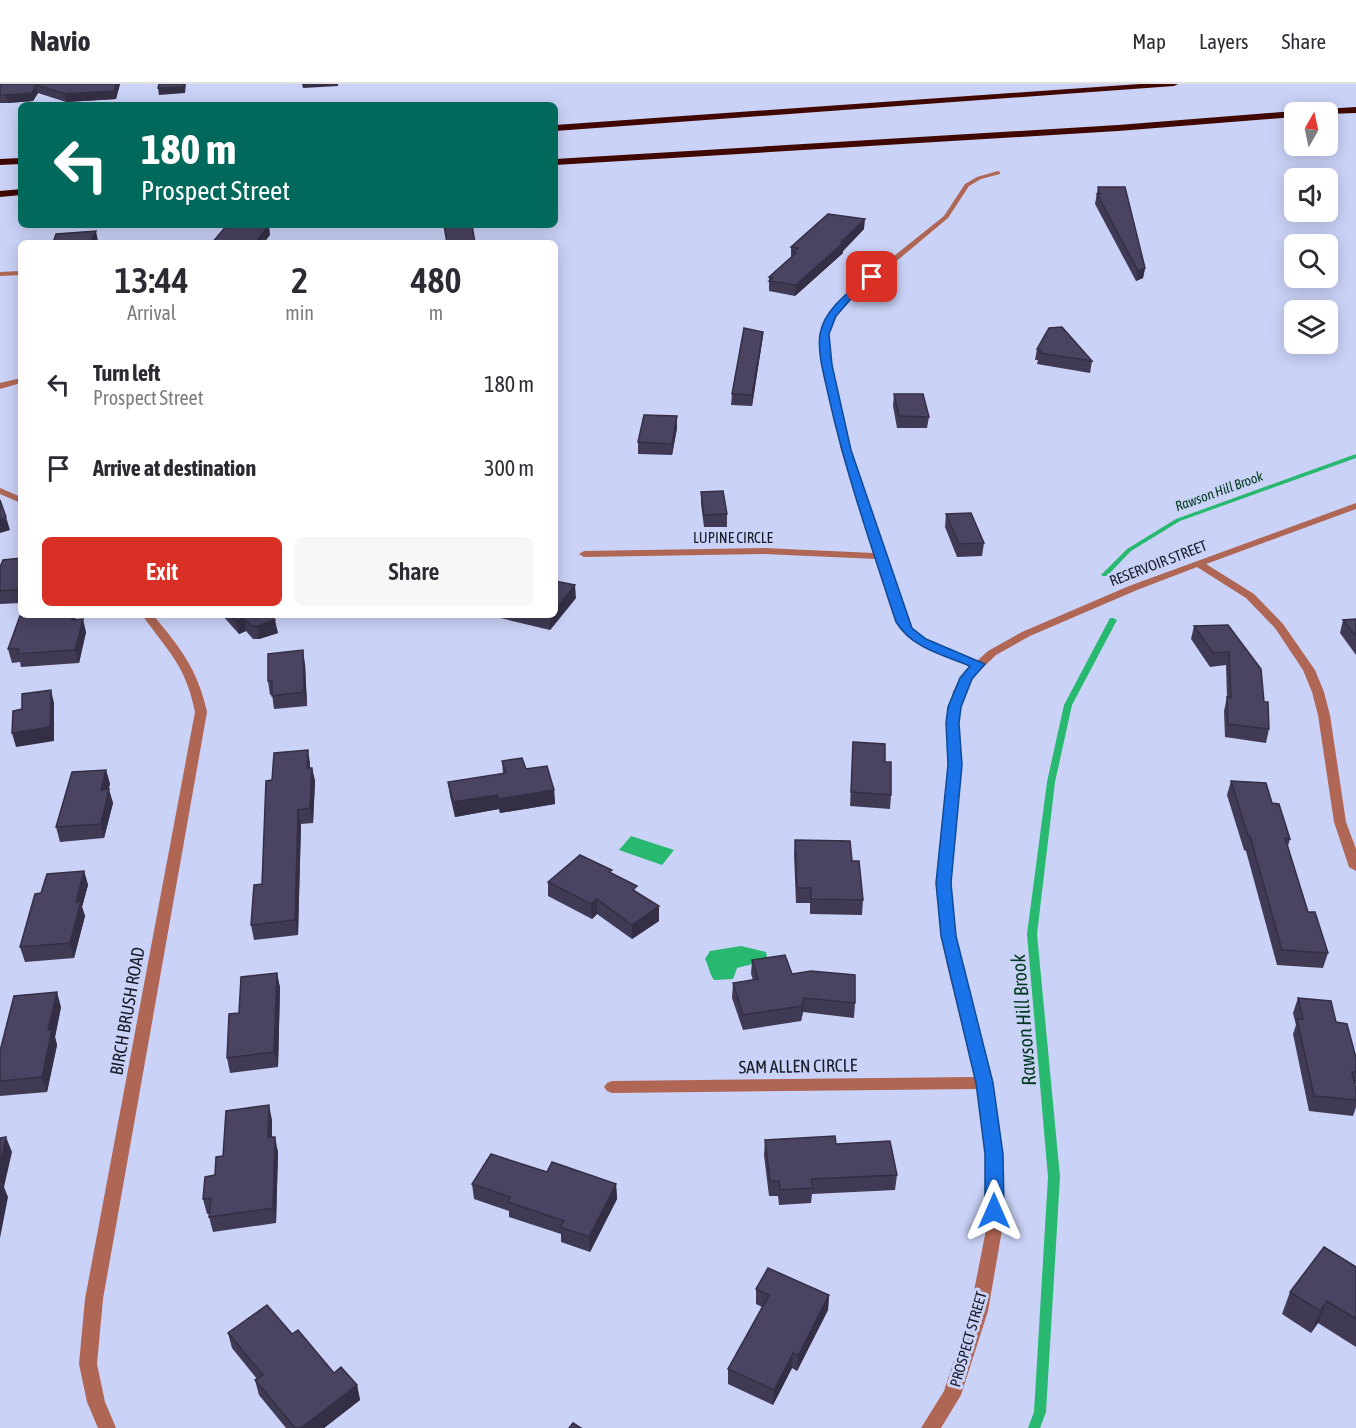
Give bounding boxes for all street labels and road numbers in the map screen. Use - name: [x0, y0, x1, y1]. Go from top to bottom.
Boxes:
- street label: LUPINE CIRCLE: [693, 529, 774, 546]
- street label: RESERVOIR STREET: [1107, 536, 1210, 589]
- street label: BIRCH BRUSH ROAD: [105, 945, 149, 1077]
- street label: SAM ALLEN CIRCLE: [738, 1054, 858, 1078]
- street label: PROSPECT STREET: [946, 1289, 990, 1389]

